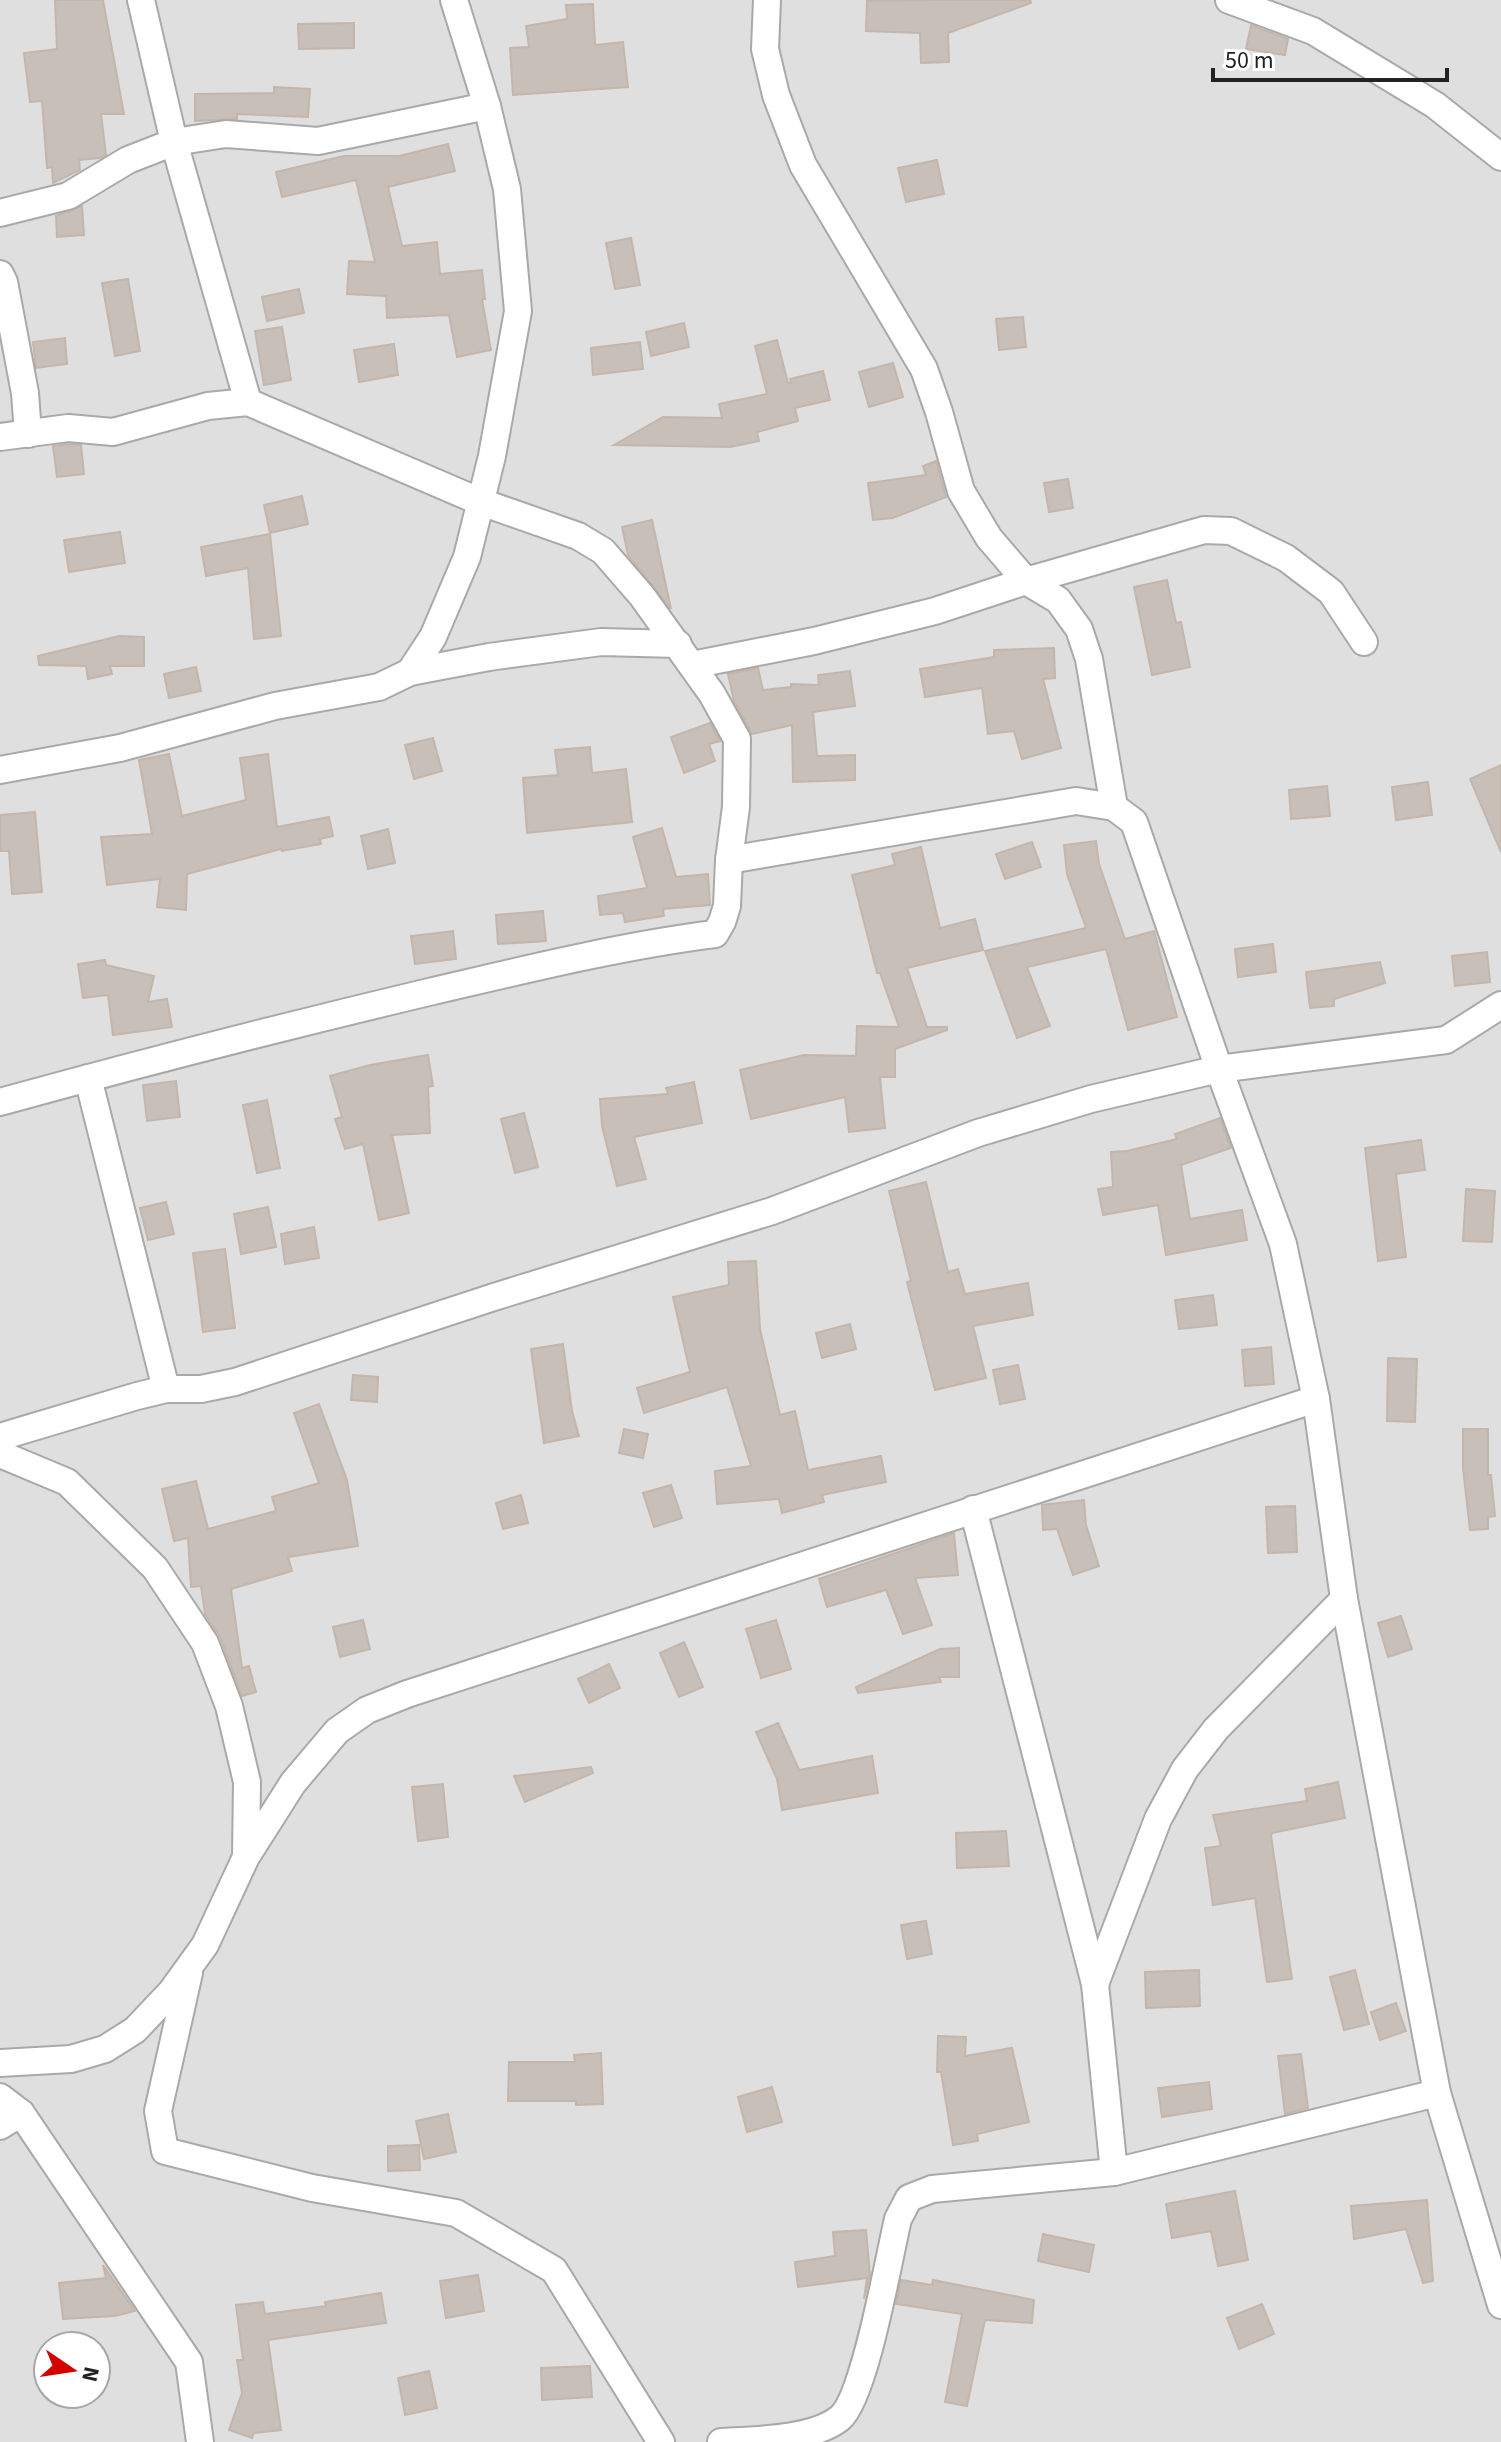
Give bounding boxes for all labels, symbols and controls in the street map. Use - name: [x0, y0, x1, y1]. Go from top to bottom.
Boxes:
- scale bar: [1213, 32, 1447, 82]
- text: 50 m: [1225, 43, 1274, 78]
- north arrow: [32, 2330, 112, 2410]
- text: N: [73, 2364, 108, 2385]

